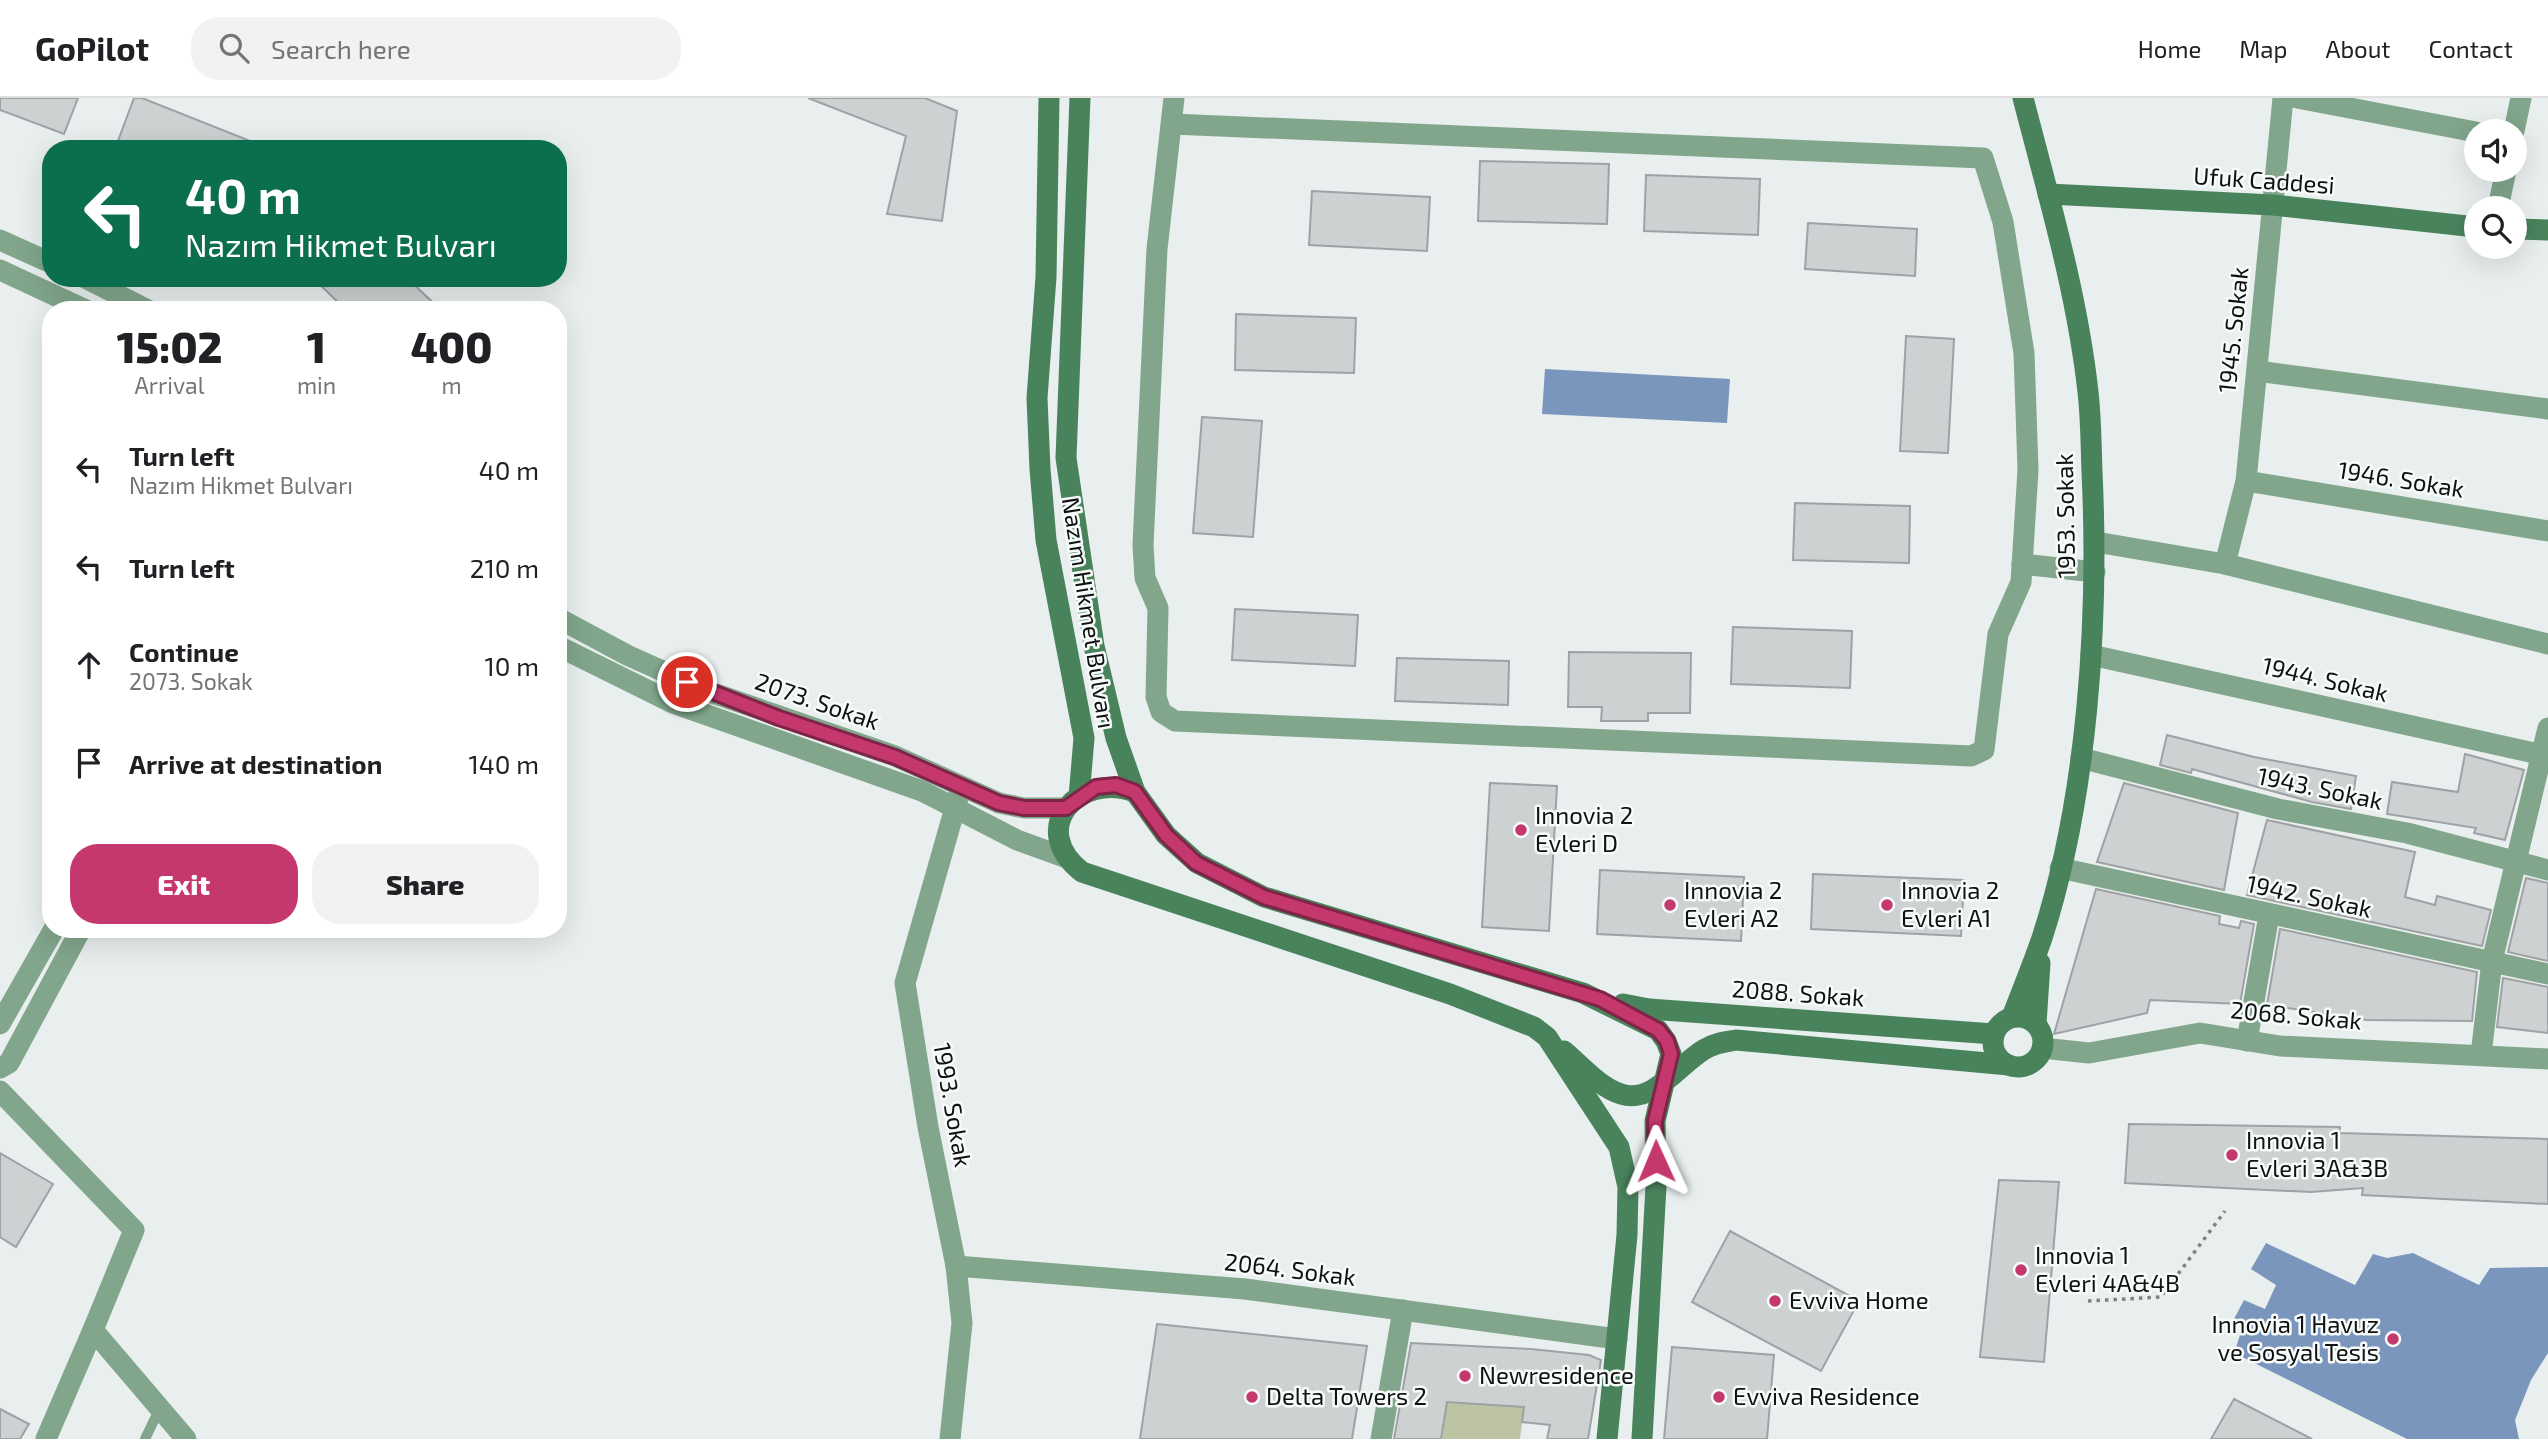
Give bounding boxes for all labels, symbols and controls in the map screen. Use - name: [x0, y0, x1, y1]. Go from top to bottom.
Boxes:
- search box: [191, 17, 681, 80]
- text: GoPilot: [35, 28, 149, 68]
- icon: search: [215, 29, 253, 67]
- text: Search here: [271, 33, 411, 64]
- text: Home: [2138, 34, 2201, 63]
- text: Map: [2239, 34, 2287, 63]
- text: About: [2325, 34, 2391, 63]
- text: Contact: [2429, 34, 2513, 63]
- map controls: [2464, 119, 2527, 259]
- button: sound: [2464, 119, 2527, 182]
- street label: Ufuk Caddesi: [2193, 160, 2336, 199]
- text: 40 m: [185, 165, 301, 224]
- icon: left: [70, 168, 161, 259]
- button: search: [2464, 196, 2527, 259]
- text: Nazım Hikmet Bulvarı: [185, 225, 497, 263]
- street label: 1945. Sokak: [2211, 265, 2254, 394]
- text: 15:02: [117, 321, 222, 371]
- text: 1: [307, 321, 326, 371]
- text: 400: [411, 321, 492, 371]
- text: Arrival: [134, 371, 204, 399]
- text: min: [297, 371, 336, 399]
- text: m: [442, 371, 462, 399]
- text: Turn left: [129, 440, 235, 471]
- icon: left: [70, 450, 108, 488]
- street label: 1953. Sokak: [2049, 453, 2080, 579]
- text: 40 m: [479, 454, 539, 485]
- street label: 1946. Sokak: [2336, 454, 2466, 503]
- text: Nazım Hikmet Bulvarı: [129, 471, 353, 499]
- street label: Nazım Hikmet Bulvarı: [1057, 495, 1122, 731]
- icon: left: [70, 548, 108, 586]
- text: Turn left: [129, 552, 235, 583]
- text: 210 m: [470, 552, 539, 583]
- text: Continue: [129, 636, 239, 667]
- icon: ahead: [70, 646, 108, 684]
- text: 10 m: [484, 650, 539, 681]
- street label: 1944. Sokak: [2260, 650, 2391, 707]
- pin: [657, 652, 717, 712]
- icon: arrive: [668, 663, 706, 701]
- street label: 2073. Sokak: [752, 666, 883, 735]
- text: 2073. Sokak: [129, 667, 253, 695]
- icon: arrive: [70, 744, 108, 782]
- text: Arrive at destination: [129, 748, 382, 779]
- text: 140 m: [468, 748, 539, 779]
- street label: 1943. Sokak: [2255, 760, 2385, 815]
- place label: Innovia 2 Evleri D: [1535, 800, 1633, 857]
- marker: Innovia 2 Evleri D: [1513, 822, 1529, 838]
- button: Exit: [70, 844, 298, 924]
- button: Share: [312, 844, 539, 924]
- street label: 1942. Sokak: [2244, 868, 2374, 923]
- place label: Innovia 2 Evleri A2: [1684, 875, 1782, 932]
- place label: Innovia 2 Evleri A1: [1901, 875, 1999, 932]
- marker: Innovia 2 Evleri A2: [1662, 897, 1678, 913]
- marker: Innovia 2 Evleri A1: [1879, 897, 1895, 913]
- street label: 2088. Sokak: [1731, 973, 1865, 1012]
- street label: 2068. Sokak: [2229, 994, 2363, 1035]
- street label: 1993. Sokak: [928, 1040, 979, 1169]
- position arrow: [1619, 1124, 1693, 1198]
- place label: Innovia 1 Evleri 3A&3B: [2246, 1125, 2388, 1182]
- marker: Innovia 1 Evleri 3A&3B: [2224, 1147, 2240, 1163]
- place label: Innovia 1 Evleri 4A&4B: [2035, 1240, 2180, 1297]
- street label: 2064. Sokak: [1223, 1246, 1357, 1291]
- marker: Innovia 1 Evleri 4A&4B: [2013, 1262, 2029, 1278]
- place label: Evviva Home: [1789, 1285, 1929, 1314]
- marker: Evviva Home: [1767, 1293, 1783, 1309]
- place label: Innovia 1 Havuz ve Sosyal Tesis: [2211, 1309, 2379, 1366]
- marker: Innovia 1 Havuz ve Sosyal Tesis: [2385, 1331, 2401, 1347]
- place label: Newresidence: [1479, 1360, 1634, 1389]
- marker: Newresidence: [1457, 1368, 1473, 1384]
- place label: Delta Towers 2: [1266, 1381, 1427, 1410]
- place label: Evviva Residence: [1733, 1381, 1920, 1410]
- marker: Delta Towers 2: [1244, 1389, 1260, 1405]
- marker: Evviva Residence: [1711, 1389, 1727, 1405]

